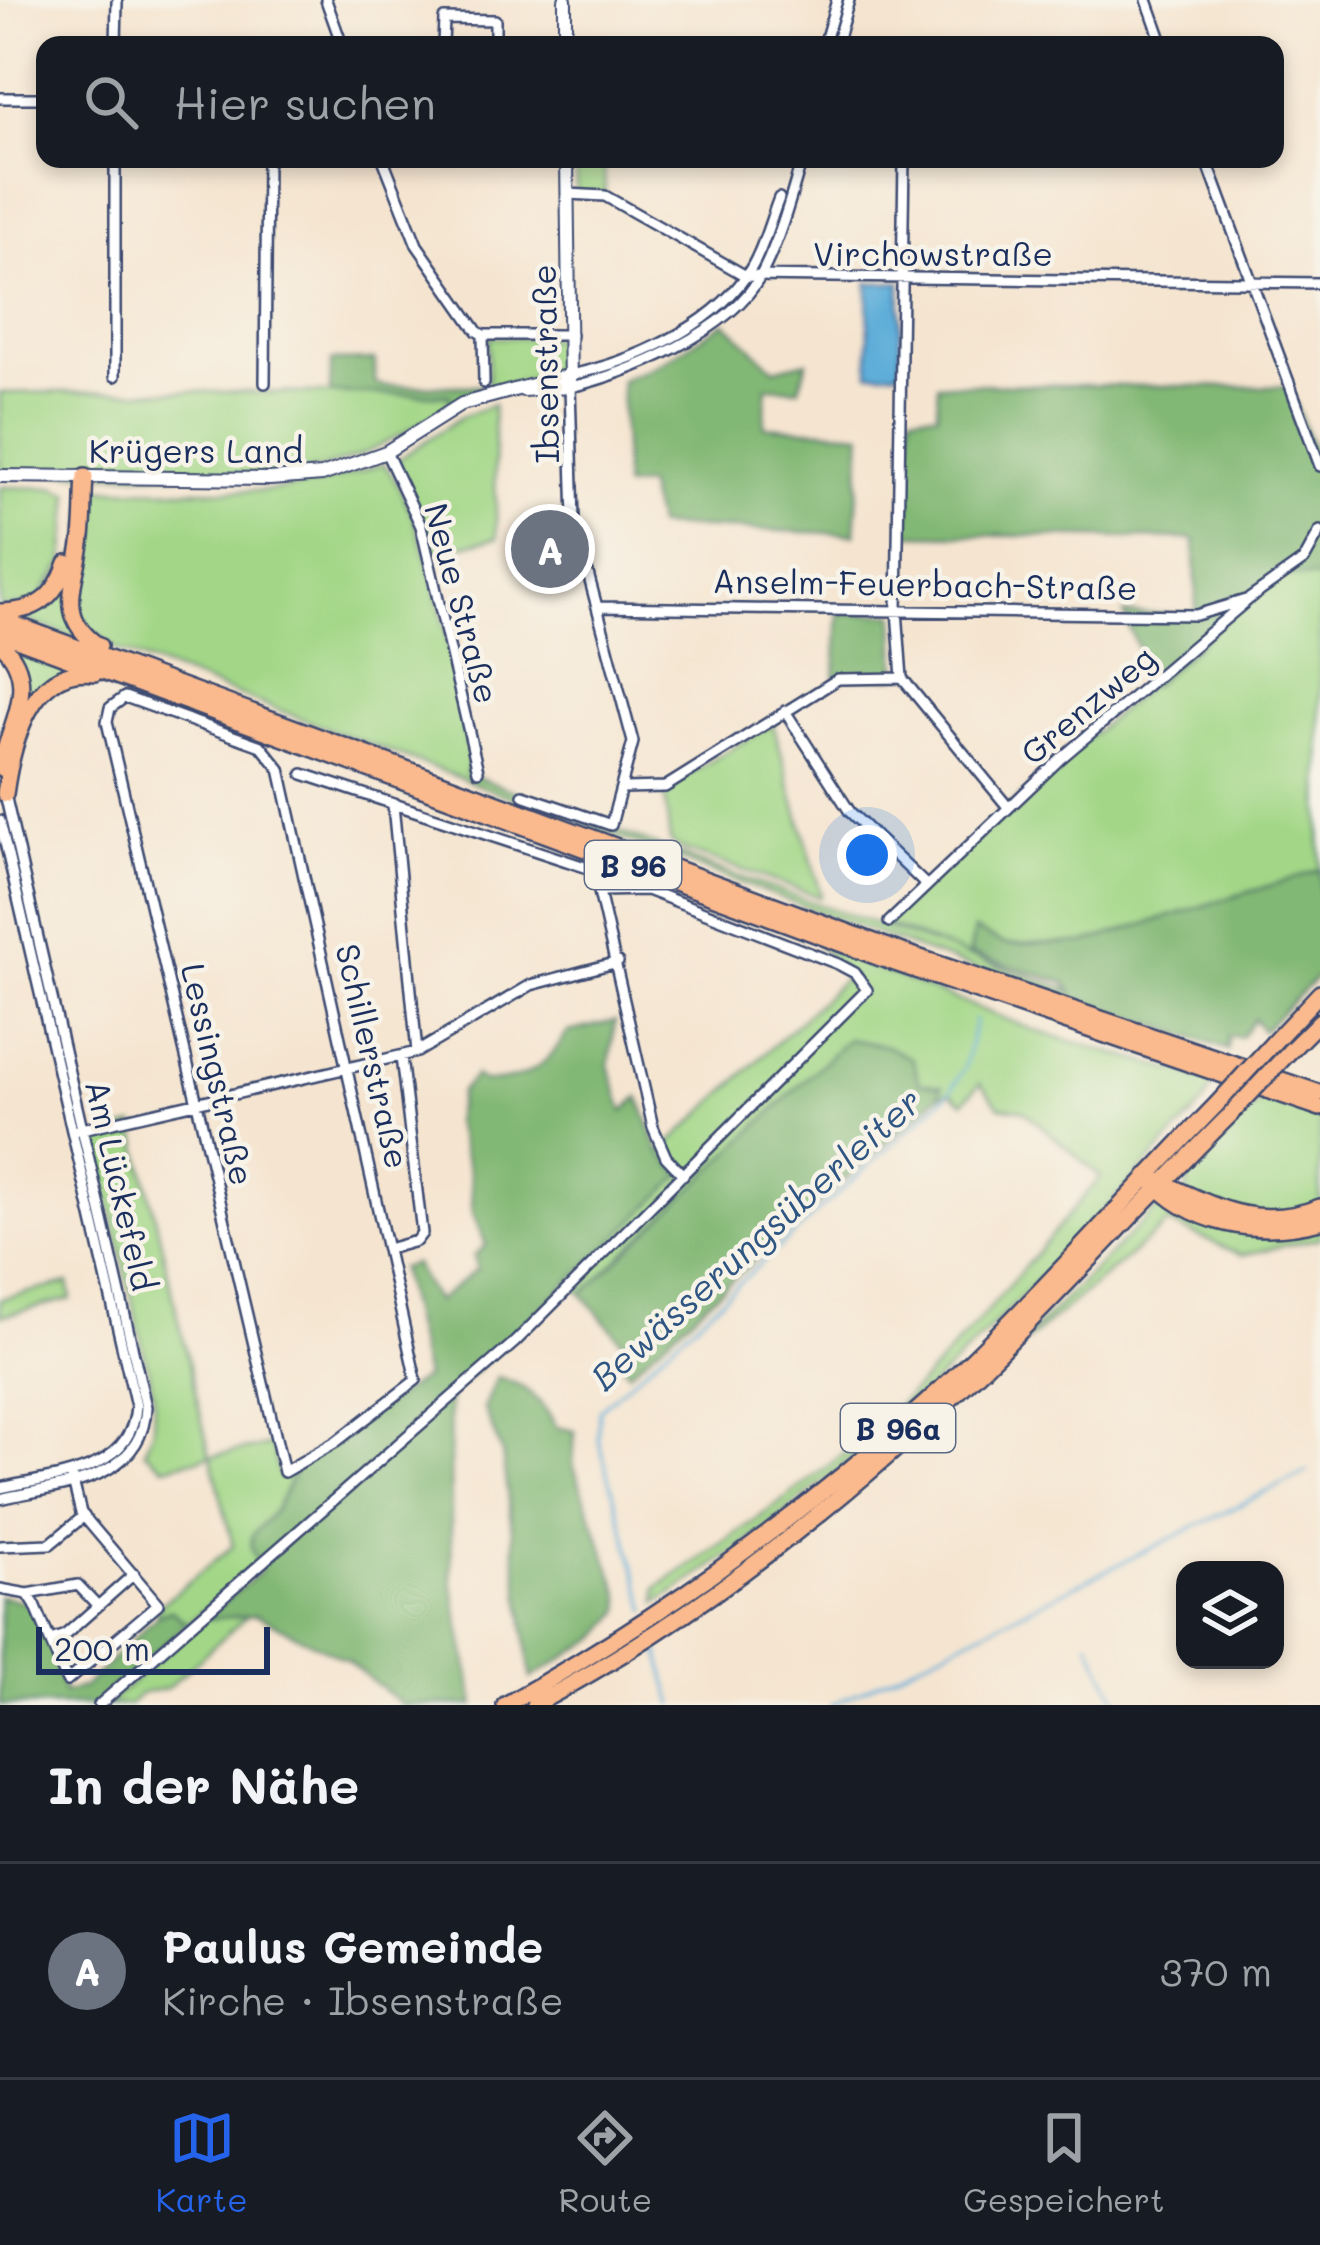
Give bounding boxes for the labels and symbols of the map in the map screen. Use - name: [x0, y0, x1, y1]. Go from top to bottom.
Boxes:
- street label: Virchowstraße: [813, 231, 1053, 274]
- street label: Ibsenstraße: [521, 264, 567, 464]
- street label: Krügers Land: [89, 428, 303, 471]
- street label: Neue Straße: [416, 498, 510, 708]
- pin: A: [511, 504, 589, 594]
- street label: Anselm-Feuerbach-Straße: [712, 558, 1138, 608]
- street label: Grenzweg: [1011, 635, 1163, 773]
- your location: [837, 825, 897, 885]
- road number: B 96: [585, 841, 681, 889]
- street label: Schillerstraße: [327, 939, 421, 1173]
- street label: Lessingstraße: [173, 959, 265, 1189]
- street label: Am Lückefeld: [77, 1075, 167, 1295]
- water label: Bewässerungsüberleiter: [580, 1077, 930, 1399]
- road number: B 96a: [841, 1404, 955, 1452]
- scale bar: [36, 1621, 270, 1674]

